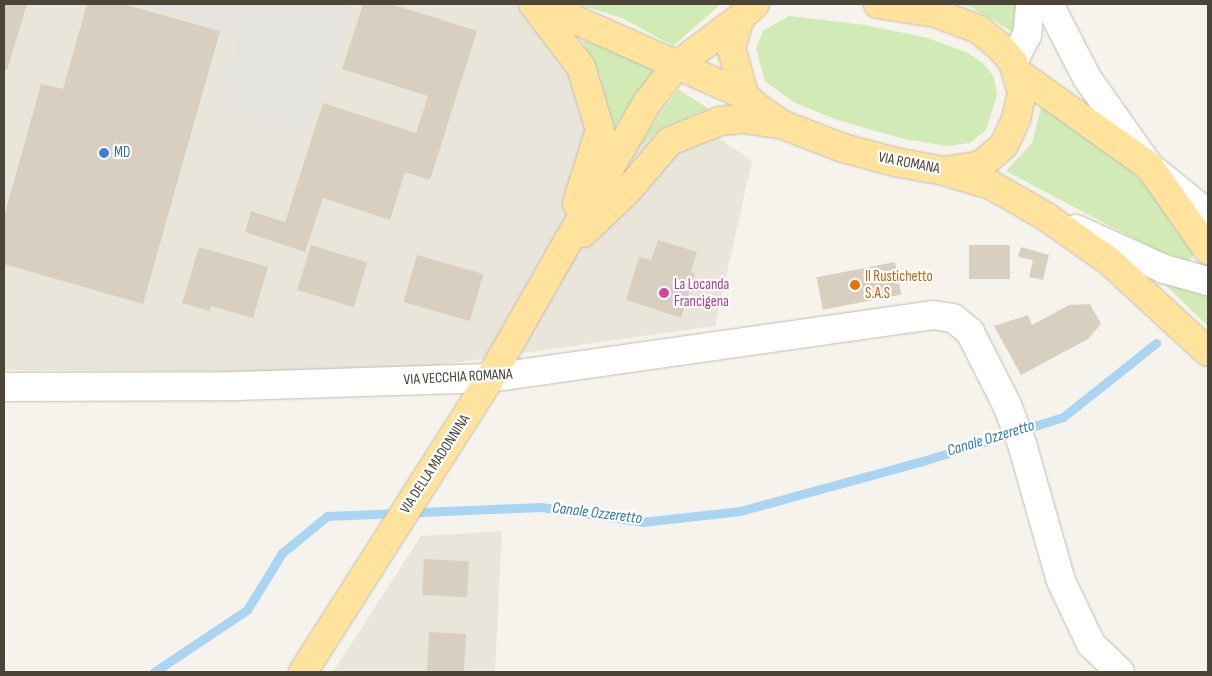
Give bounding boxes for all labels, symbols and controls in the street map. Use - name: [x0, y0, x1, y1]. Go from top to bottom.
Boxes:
- place label: MD: [114, 144, 130, 162]
- marker: MD: [98, 147, 110, 159]
- street label: VIA ROMANA: [877, 148, 941, 178]
- place label: Il Rustichetto S.A.S: [865, 267, 933, 302]
- place label: La Locanda Francigena: [674, 275, 729, 310]
- marker: Il Rustichetto S.A.S: [849, 279, 861, 291]
- marker: La Locanda Francigena: [658, 287, 670, 299]
- street label: VIA VECCHIA ROMANA: [403, 365, 513, 389]
- street label: VIA DELLA MADONNINA: [396, 411, 474, 517]
- water label: Canale Ozzeretto: [945, 417, 1037, 461]
- water label: Canale Ozzeretto: [551, 499, 643, 529]

